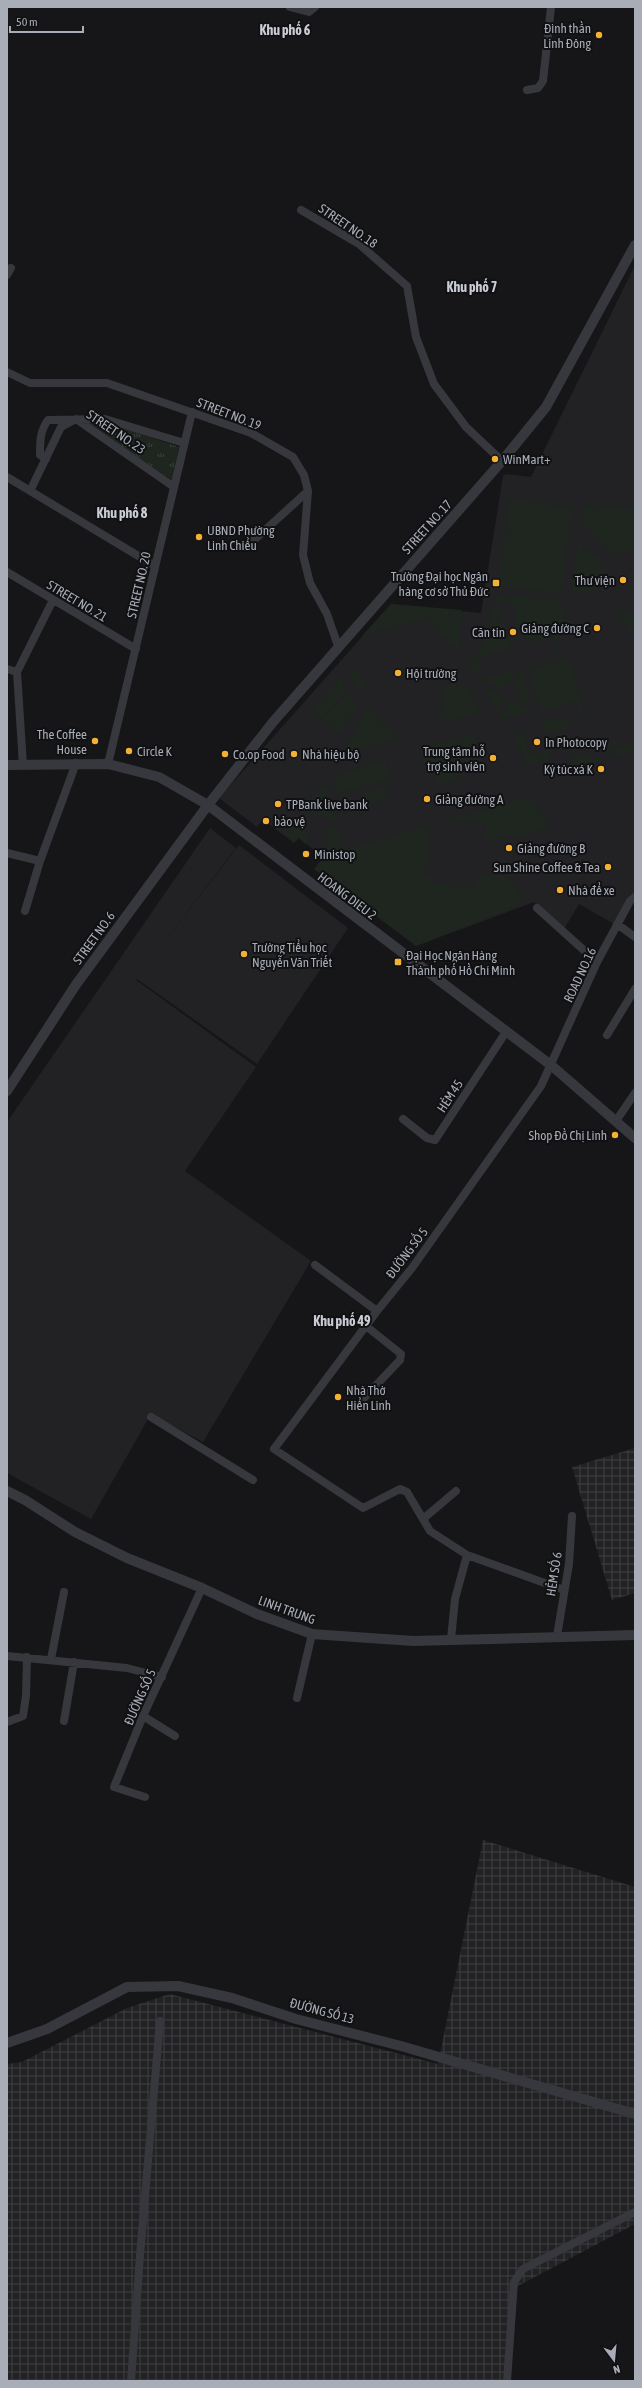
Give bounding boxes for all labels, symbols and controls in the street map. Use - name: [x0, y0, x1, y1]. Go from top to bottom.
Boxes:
- scale bar: [10, 8, 83, 34]
- text: 50 m: [16, 15, 38, 29]
- district label: Khu phố 6: [260, 21, 311, 38]
- place label: Đình thần Linh Đông: [543, 21, 591, 51]
- marker: Đình thần Linh Đông: [594, 30, 604, 40]
- street label: STREET NO. 18: [316, 201, 380, 251]
- district label: Khu phố 7: [447, 278, 497, 295]
- street label: STREET NO. 19: [195, 395, 263, 433]
- street label: STREET NO. 23: [84, 407, 148, 457]
- place label: WinMart+: [503, 452, 551, 467]
- marker: WinMart+: [490, 454, 500, 464]
- street label: STREET NO. 17: [399, 497, 455, 557]
- district label: Khu phố 8: [97, 504, 148, 521]
- place label: UBND Phường Linh Chiểu: [207, 523, 275, 553]
- marker: UBND Phường Linh Chiểu: [194, 532, 204, 542]
- street label: STREET NO. 20: [124, 550, 154, 620]
- place label: Trường Đại học Ngân hàng cơ sở Thủ Đức: [391, 569, 488, 599]
- place label: Thư viện: [575, 573, 615, 588]
- marker: Thư viện: [618, 575, 628, 585]
- street label: STREET NO. 21: [44, 577, 110, 625]
- marker: Trường Đại học Ngân hàng cơ sở Thủ Đức: [491, 578, 501, 588]
- place label: Giảng đường C: [521, 621, 589, 636]
- marker: Giảng đường C: [592, 623, 602, 633]
- place label: Căn tin: [472, 625, 505, 640]
- marker: Căn tin: [508, 627, 518, 637]
- place label: Hội trường: [406, 666, 457, 681]
- marker: Hội trường: [393, 668, 403, 678]
- place label: The Coffee House: [37, 727, 87, 757]
- place label: In Photocopy: [545, 735, 608, 750]
- marker: The Coffee House: [90, 736, 100, 746]
- marker: In Photocopy: [532, 737, 542, 747]
- place label: Circle K: [137, 744, 172, 759]
- place label: Trung tâm hỗ trợ sinh viên: [423, 744, 485, 774]
- marker: Circle K: [124, 746, 134, 756]
- place label: Co.op Food: [233, 747, 285, 762]
- place label: Nhà hiệu bộ: [302, 747, 359, 762]
- marker: Co.op Food: [220, 749, 230, 759]
- marker: Nhà hiệu bộ: [289, 749, 299, 759]
- marker: Trung tâm hỗ trợ sinh viên: [488, 753, 498, 763]
- place label: Ký túc xá K: [544, 762, 594, 777]
- marker: Ký túc xá K: [596, 764, 606, 774]
- place label: Giảng đường A: [435, 792, 504, 807]
- marker: Giảng đường A: [422, 794, 432, 804]
- place label: TPBank live bank: [286, 797, 368, 812]
- marker: TPBank live bank: [273, 799, 283, 809]
- place label: bảo vệ: [274, 814, 305, 829]
- marker: bảo vệ: [261, 816, 271, 826]
- place label: Giảng đường B: [517, 841, 586, 856]
- marker: Giảng đường B: [504, 843, 514, 853]
- place label: Ministop: [314, 847, 355, 862]
- marker: Ministop: [301, 849, 311, 859]
- place label: Sun Shine Coffee & Tea: [493, 860, 600, 875]
- marker: Sun Shine Coffee & Tea: [603, 862, 613, 872]
- street label: HOANG DIEU 2: [315, 869, 379, 923]
- place label: Nhà để xe: [568, 882, 615, 898]
- marker: Nhà để xe: [555, 885, 565, 895]
- street label: STREET NO. 6: [70, 909, 118, 967]
- place label: Trường Tiểu học Nguyễn Văn Triết: [252, 939, 333, 970]
- street label: ROAD NO.16: [561, 945, 599, 1005]
- place label: Đại Học Ngân Hàng Thành phố Hồ Chí Minh: [406, 948, 515, 978]
- marker: Trường Tiểu học Nguyễn Văn Triết: [239, 949, 249, 959]
- marker: Đại Học Ngân Hàng Thành phố Hồ Chí Minh: [393, 957, 403, 967]
- street label: HẺM 45: [434, 1077, 466, 1115]
- place label: Shop Đồ Chị Linh: [528, 1128, 607, 1143]
- marker: Shop Đồ Chị Linh: [610, 1130, 620, 1140]
- street label: ĐƯỜNG SỐ 5: [381, 1223, 431, 1281]
- district label: Khu phố 49: [313, 1312, 371, 1329]
- place label: Nhà Thờ Hiển Linh: [346, 1383, 391, 1413]
- marker: Nhà Thờ Hiển Linh: [333, 1392, 343, 1402]
- street label: HẺM SỐ 6: [541, 1551, 565, 1597]
- street label: LINH TRUNG: [256, 1593, 318, 1627]
- street label: ĐƯỜNG SỐ 5: [119, 1666, 159, 1727]
- street label: ĐƯỜNG SỐ 13: [288, 1993, 356, 2027]
- north arrow: [594, 2340, 634, 2380]
- text: N: [612, 2363, 622, 2376]

